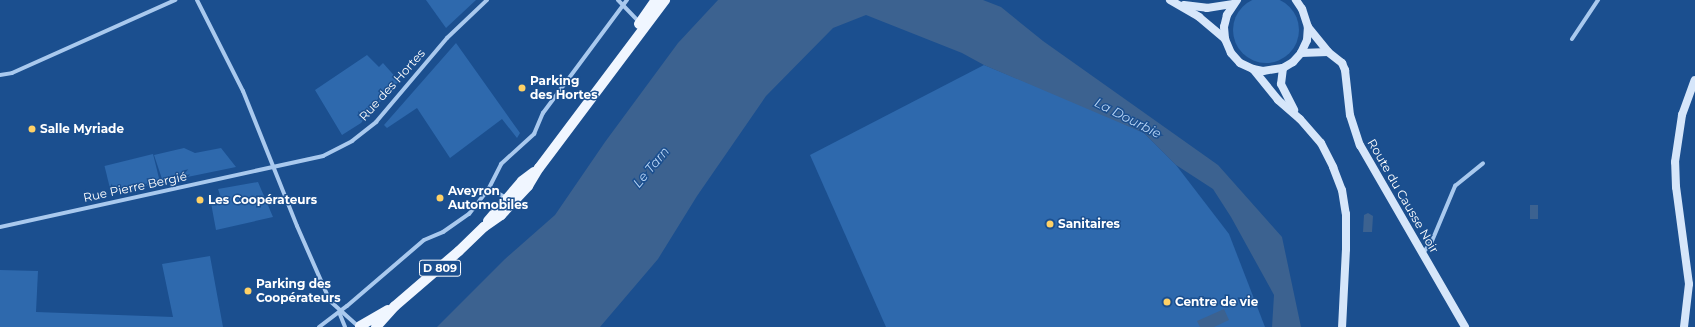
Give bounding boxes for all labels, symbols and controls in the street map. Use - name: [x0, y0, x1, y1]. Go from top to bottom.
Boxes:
- street label: Rue des Hortes: [356, 46, 428, 124]
- place label: Parking des Hortes: [530, 74, 598, 102]
- marker: Parking des Hortes: [517, 83, 527, 93]
- water label: La Dourbie: [1092, 95, 1164, 141]
- place label: Salle Myriade: [40, 122, 124, 136]
- marker: Salle Myriade: [27, 124, 37, 134]
- street label: Route du Causse Noir: [1364, 136, 1442, 256]
- water label: Le Tarn: [630, 143, 672, 191]
- street label: Rue Pierre Bergié: [82, 169, 188, 205]
- place label: Aveyron Automobiles: [448, 184, 528, 212]
- place label: Les Coopérateurs: [208, 193, 317, 207]
- marker: Aveyron Automobiles: [435, 193, 445, 203]
- marker: Les Coopérateurs: [195, 195, 205, 205]
- place label: Sanitaires: [1058, 217, 1120, 231]
- marker: Sanitaires: [1045, 219, 1055, 229]
- road number: D 809: [419, 259, 461, 277]
- place label: Parking des Coopérateurs: [256, 277, 341, 305]
- marker: Parking des Coopérateurs: [243, 286, 253, 296]
- place label: Centre de vie: [1175, 295, 1258, 309]
- marker: Centre de vie: [1162, 297, 1172, 307]

